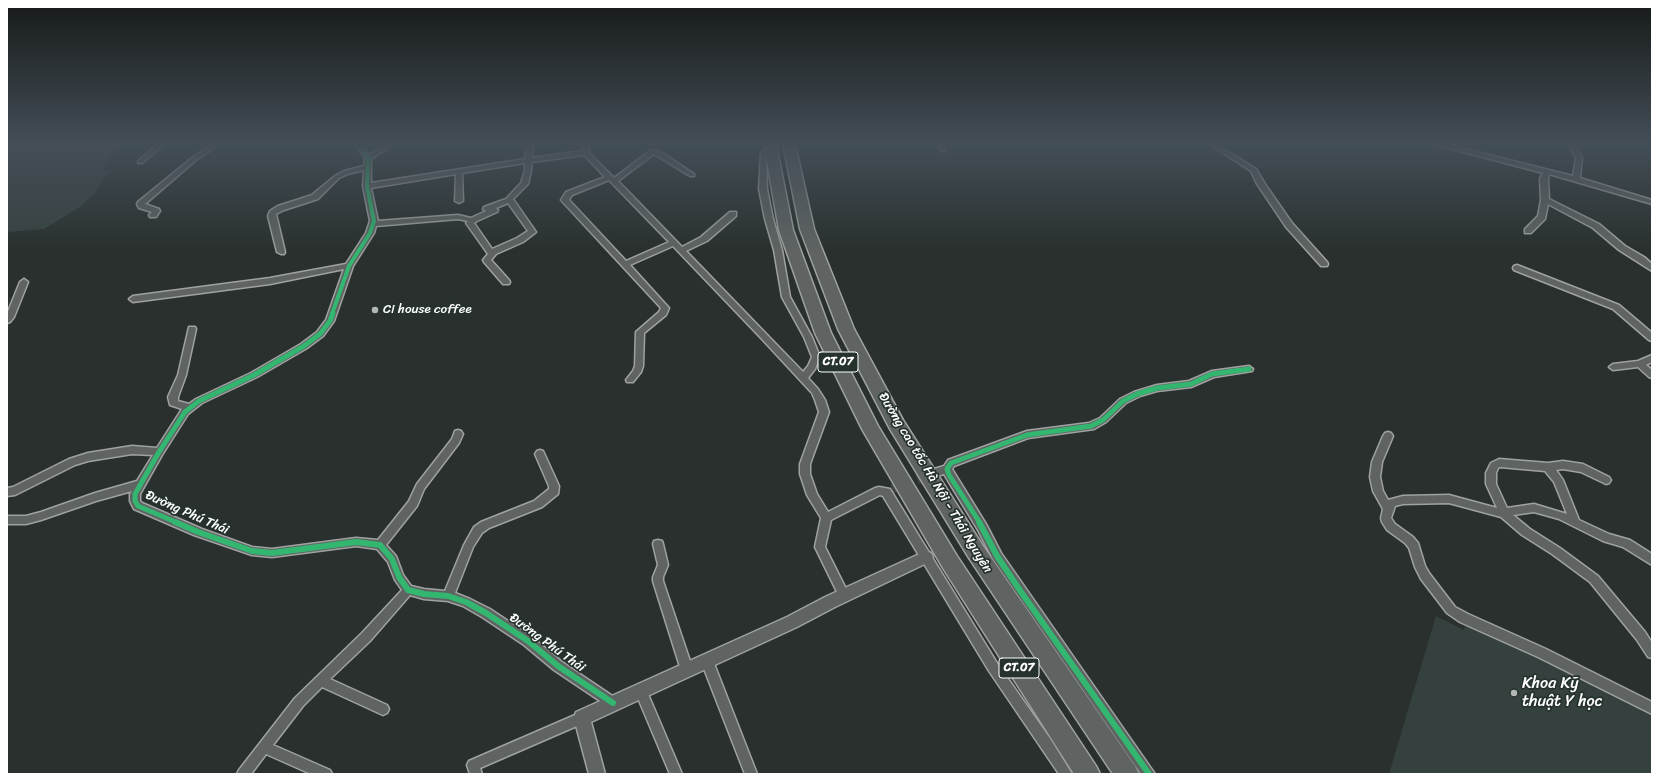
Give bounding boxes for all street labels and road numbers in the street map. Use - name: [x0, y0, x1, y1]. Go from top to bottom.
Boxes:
- road number: CT.07: [818, 352, 858, 372]
- street label: Đường cao tốc Hà Nội - Thái Nguyên: [875, 390, 995, 576]
- street label: Đường Phú Thái: [143, 488, 231, 538]
- street label: Đường Phú Thái: [506, 610, 588, 676]
- road number: CT.07: [999, 658, 1039, 678]

